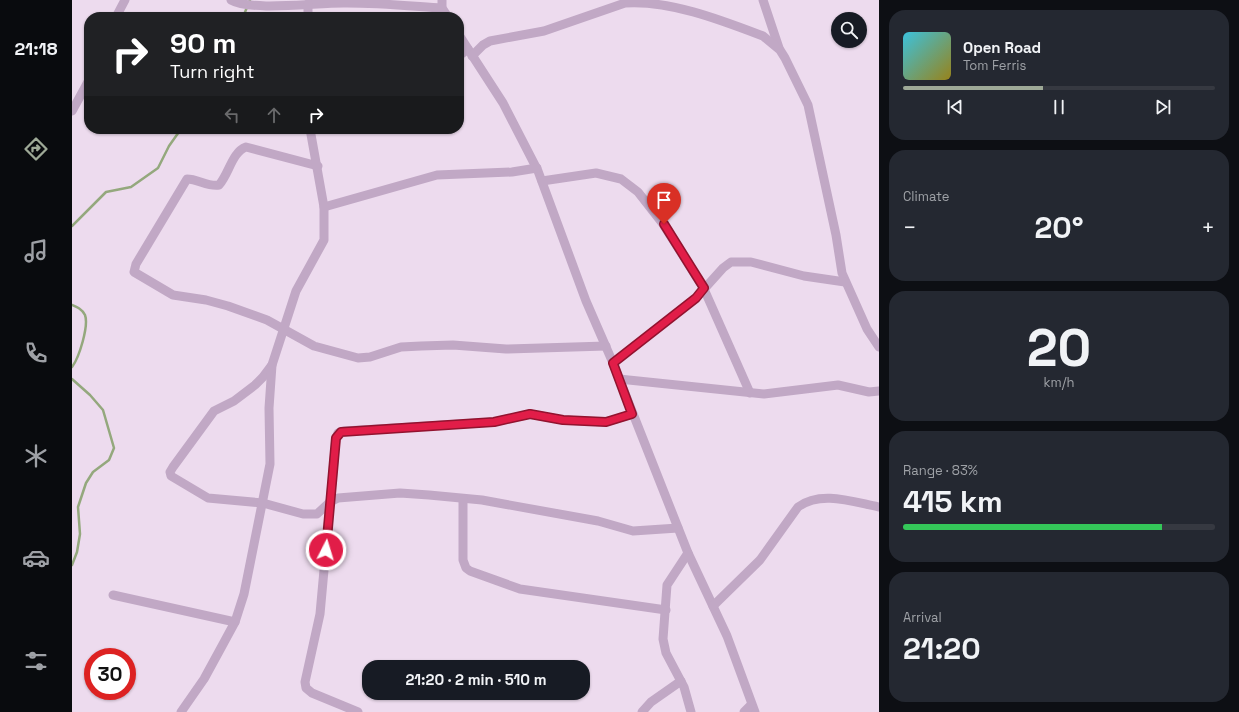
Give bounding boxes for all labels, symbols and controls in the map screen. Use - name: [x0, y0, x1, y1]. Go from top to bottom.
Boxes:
- map controls: [831, 12, 867, 48]
- button: search: [831, 12, 867, 48]
- text: 90 m: [170, 25, 236, 61]
- icon: right: [104, 28, 156, 80]
- text: 21:18: [14, 37, 58, 60]
- text: Open Road: [963, 38, 1041, 57]
- text: Tom Ferris: [963, 57, 1026, 74]
- text: Turn right: [170, 60, 254, 83]
- icon: previous: [944, 96, 966, 118]
- icon: pause: [1048, 96, 1070, 118]
- icon: next: [1152, 96, 1174, 118]
- icon: left: [221, 104, 243, 126]
- icon: ahead: [263, 104, 285, 126]
- icon: right: [305, 104, 327, 126]
- icon: directions: [22, 135, 50, 163]
- pin: [647, 183, 681, 224]
- text: Climate: [903, 188, 949, 205]
- icon: arrive: [653, 189, 675, 211]
- text: 20°: [1034, 208, 1084, 247]
- text: −: [903, 213, 917, 241]
- text: +: [1201, 213, 1215, 241]
- icon: music: [22, 237, 50, 265]
- text: 20: [1027, 315, 1091, 381]
- icon: phone: [22, 339, 50, 367]
- text: km/h: [1044, 374, 1074, 391]
- icon: climate: [22, 442, 50, 470]
- text: Range · 83%: [903, 462, 978, 479]
- text: 415 km: [903, 482, 1003, 521]
- position arrow: [305, 529, 347, 571]
- icon: car: [22, 544, 50, 572]
- text: Arrival: [903, 609, 942, 626]
- text: 21:20: [903, 629, 981, 668]
- icon: filters: [22, 647, 50, 675]
- speed limit sign: 30: [84, 648, 136, 700]
- text: 21:20 · 2 min · 510 m: [405, 670, 547, 689]

